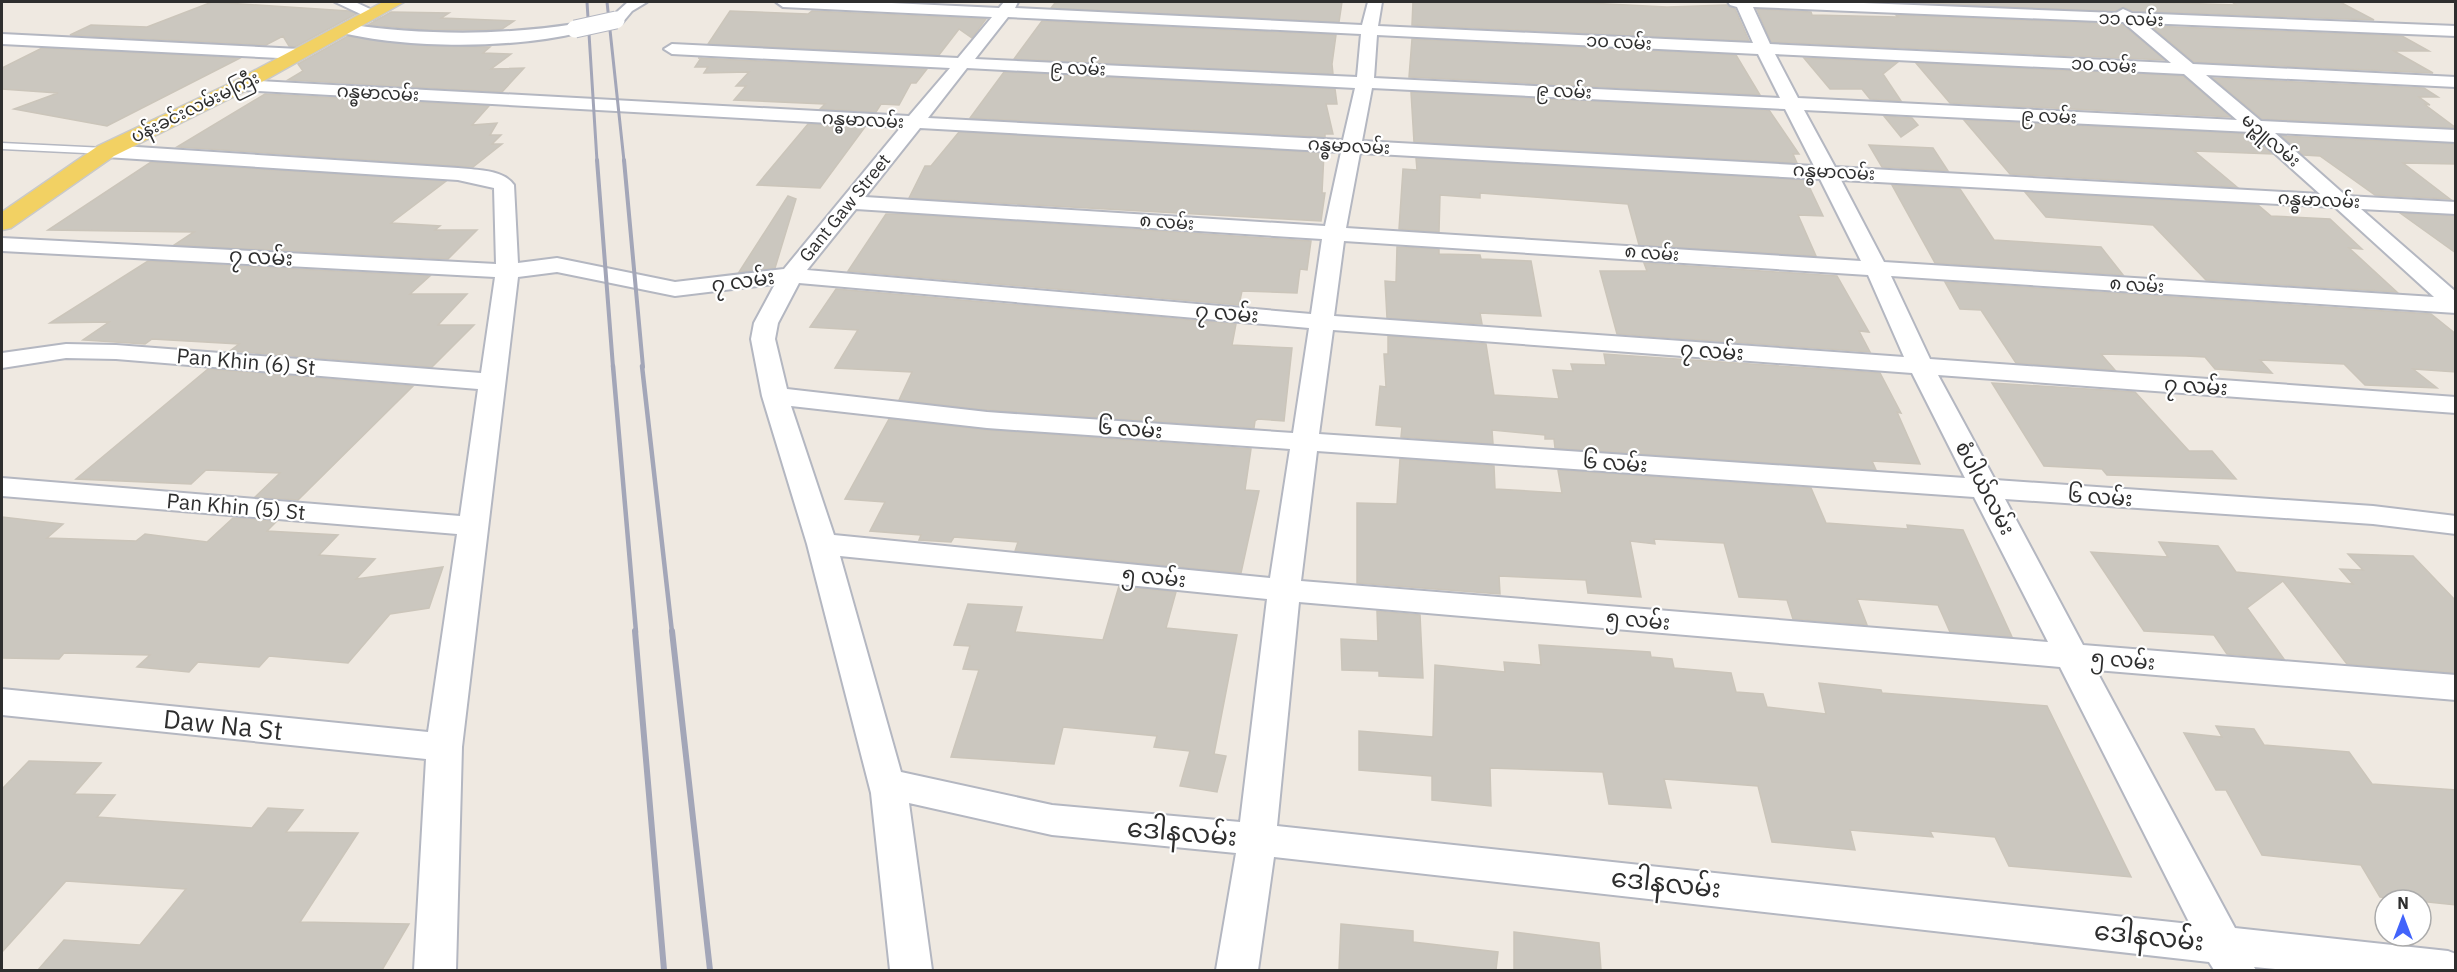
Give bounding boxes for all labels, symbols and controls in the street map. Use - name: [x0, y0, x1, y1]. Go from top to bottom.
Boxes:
- street label: ၁၁ လမ်း: [2098, 5, 2164, 31]
- street label: ၁၀ လမ်း: [1586, 27, 1653, 55]
- street label: ၁၀ လမ်း: [2071, 50, 2138, 78]
- street label: ၉ လမ်း: [1049, 54, 1107, 84]
- street label: ပန်းခင်းလမ်းမကြီး: [126, 64, 265, 151]
- street label: ၉ လမ်း: [1535, 77, 1593, 107]
- street label: ဂန္ဓမာလမ်း: [336, 78, 420, 111]
- street label: ၉ လမ်း: [2020, 102, 2078, 132]
- street label: ဂန္ဓမာလမ်း: [821, 105, 905, 138]
- street label: မဉ္ဇူလမ်း: [2234, 107, 2306, 175]
- street label: ဂန္ဓမာလမ်း: [1307, 131, 1391, 164]
- street label: Gant Gaw Street: [794, 149, 895, 266]
- street label: ဂန္ဓမာလမ်း: [1792, 157, 1876, 190]
- street label: ဂန္ဓမာလမ်း: [2277, 185, 2361, 218]
- street label: ၈ လမ်း: [1139, 207, 1195, 235]
- street label: ၈ လမ်း: [1624, 238, 1680, 266]
- street label: ၇ လမ်း: [228, 239, 294, 276]
- street label: ၇ လမ်း: [709, 261, 777, 302]
- street label: ၈ လမ်း: [2109, 270, 2165, 298]
- street label: ၇ လမ်း: [1194, 294, 1260, 333]
- street label: ၇ လမ်း: [1679, 333, 1745, 370]
- street label: Pan Khin (6) St: [176, 341, 317, 381]
- street label: ၇ လမ်း: [2163, 368, 2229, 405]
- street label: ၆ လမ်း: [1097, 411, 1164, 444]
- street label: စံပါယ်လမ်း: [1949, 435, 2023, 539]
- street label: ၆ လမ်း: [1582, 445, 1649, 478]
- street label: ၆ လမ်း: [2067, 479, 2134, 512]
- street label: Pan Khin (5) St: [166, 486, 307, 526]
- street label: ၅ လမ်း: [1120, 558, 1188, 597]
- street label: ၅ လမ်း: [1605, 601, 1671, 640]
- street label: ၅ လမ်း: [2090, 641, 2156, 680]
- street label: Daw Na St: [162, 701, 285, 747]
- street label: ဒေါနလမ်း: [1125, 809, 1239, 858]
- street label: ဒေါနလမ်း: [1609, 859, 1723, 910]
- north arrow: [2373, 888, 2433, 948]
- text: N: [2397, 893, 2409, 913]
- street label: ဒေါနလမ်း: [2092, 912, 2206, 963]

